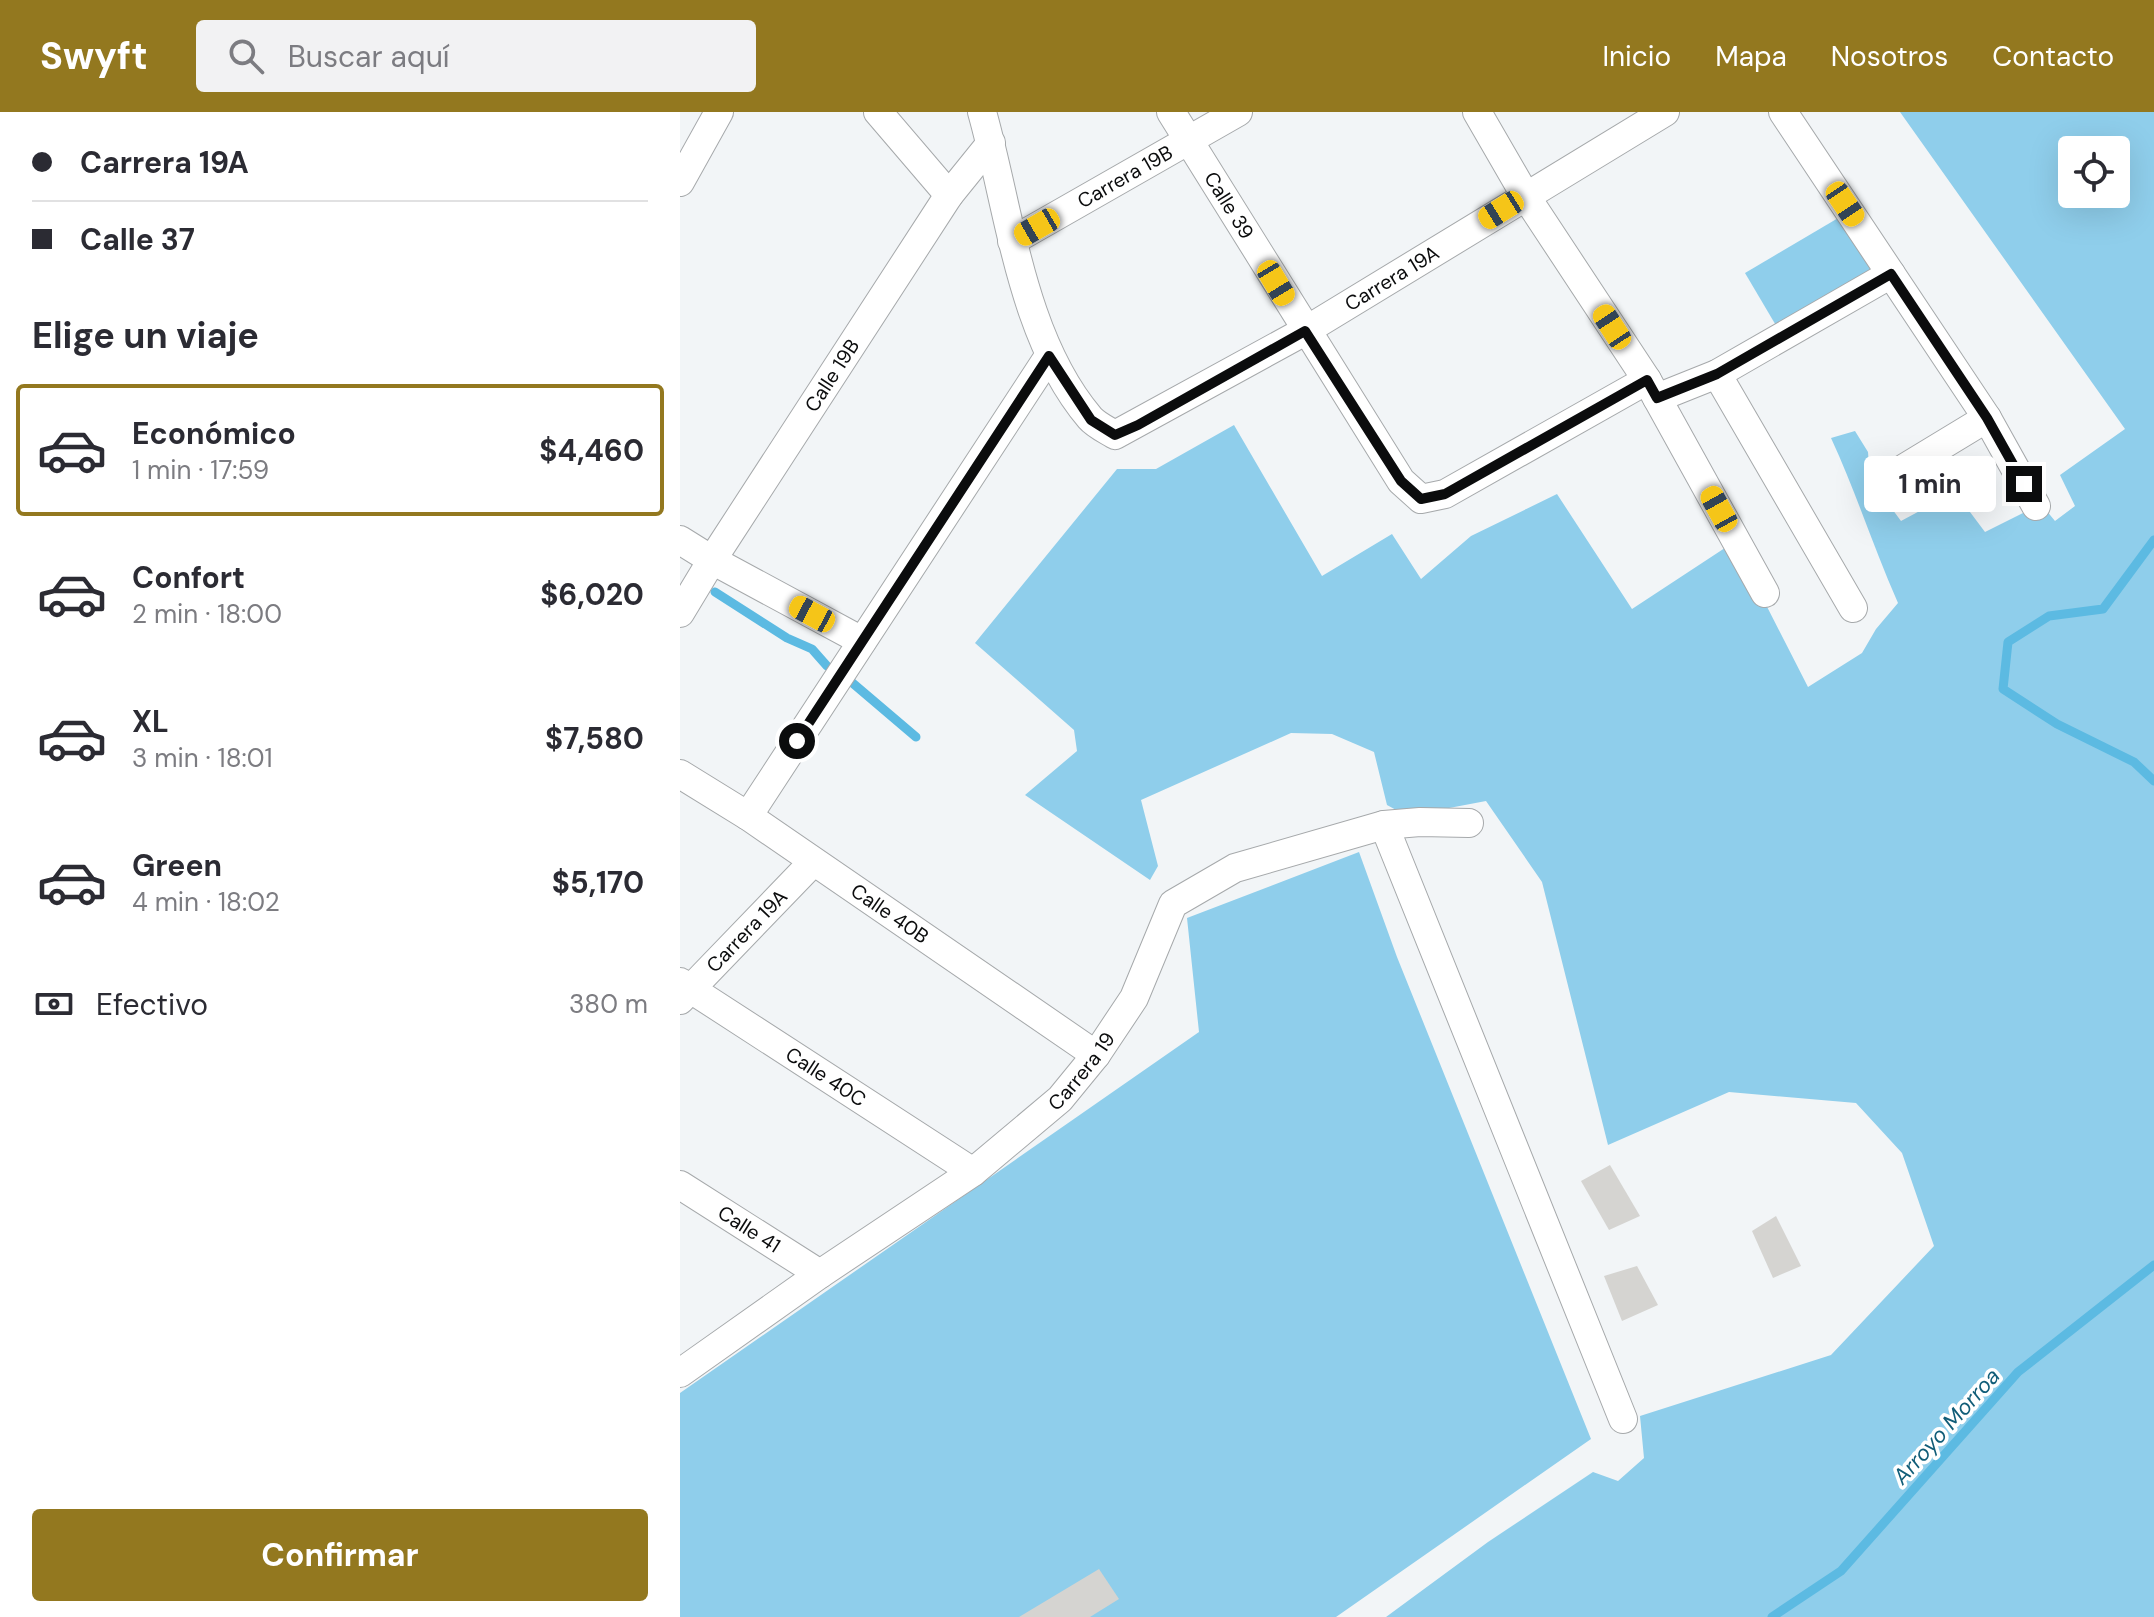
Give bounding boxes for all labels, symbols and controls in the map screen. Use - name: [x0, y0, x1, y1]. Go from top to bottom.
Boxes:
- search box: [196, 20, 756, 92]
- text: Swyft: [40, 31, 148, 81]
- icon: search: [224, 34, 268, 78]
- text: Buscar aquí: [288, 37, 450, 76]
- text: Inicio: [1602, 38, 1671, 75]
- text: Mapa: [1715, 38, 1787, 75]
- text: Nosotros: [1831, 38, 1948, 75]
- text: Contacto: [1992, 38, 2114, 75]
- map controls: [2058, 136, 2130, 208]
- button: locate: [2058, 136, 2130, 208]
- street label: Carrera 19B: [1073, 139, 1177, 214]
- text: Carrera 19A: [80, 143, 249, 182]
- street label: Calle 39: [1198, 167, 1260, 244]
- car: [1822, 177, 1868, 231]
- car: [1474, 187, 1528, 233]
- car: [1010, 205, 1064, 249]
- text: Calle 37: [80, 220, 195, 259]
- street label: Carrera 19A: [1340, 240, 1444, 317]
- car: [1253, 256, 1299, 310]
- car: [1589, 300, 1635, 354]
- text: Elige un viaje: [32, 312, 259, 359]
- street label: Calle 19B: [799, 334, 865, 417]
- icon: car: [36, 414, 108, 486]
- text: Económico: [132, 414, 296, 453]
- text: $4,460: [539, 431, 644, 470]
- text: 1 min · 17:59: [132, 453, 269, 487]
- callout: 1 min: [1864, 456, 1996, 512]
- route end: [2006, 466, 2042, 502]
- text: 1 min: [1898, 467, 1962, 501]
- car: [1697, 482, 1741, 536]
- icon: car: [36, 558, 108, 630]
- text: Confort: [132, 558, 245, 597]
- text: $6,020: [540, 575, 644, 614]
- car: [785, 592, 839, 636]
- text: 2 min · 18:00: [132, 597, 282, 631]
- icon: car: [36, 702, 108, 774]
- text: XL: [132, 702, 169, 741]
- text: $7,580: [545, 719, 644, 758]
- route start: [779, 723, 815, 759]
- text: 3 min · 18:01: [132, 741, 273, 775]
- icon: car: [36, 846, 108, 918]
- text: Green: [132, 846, 222, 885]
- text: $5,170: [552, 863, 644, 902]
- street label: Calle 40B: [846, 878, 934, 949]
- street label: Carrera 19A: [701, 884, 793, 978]
- text: 4 min · 18:02: [132, 885, 280, 919]
- icon: cash: [32, 982, 76, 1026]
- text: Efectivo: [96, 985, 208, 1024]
- text: 380 m: [569, 987, 648, 1021]
- street label: Carrera 19: [1043, 1027, 1121, 1116]
- street label: Calle 40C: [781, 1041, 871, 1112]
- street label: Calle 41: [713, 1199, 785, 1259]
- water label: Arroyo Morroa: [1886, 1362, 2006, 1491]
- button: Confirmar: [32, 1509, 648, 1601]

